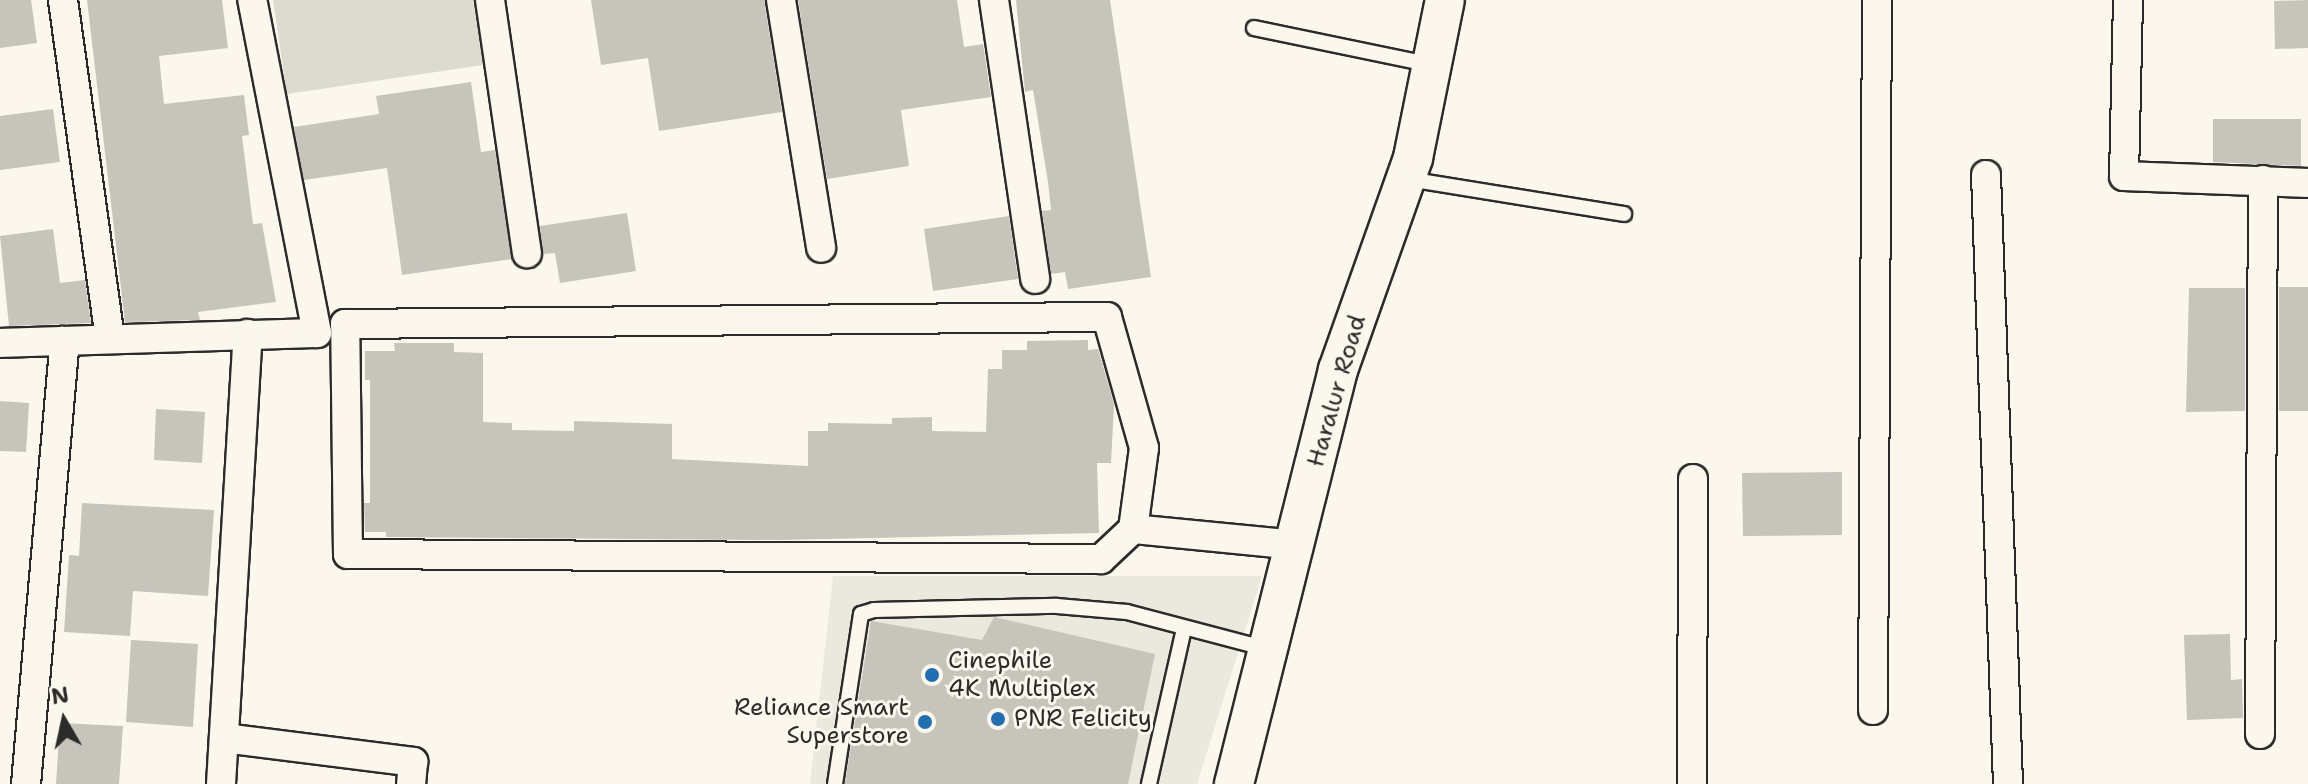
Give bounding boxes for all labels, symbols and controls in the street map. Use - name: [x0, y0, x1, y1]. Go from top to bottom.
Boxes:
- street label: Haralur Road: [1302, 312, 1372, 470]
- place label: Cinephile 4K Multiplex: [948, 647, 1096, 703]
- marker: Cinephile 4K Multiplex: [923, 666, 941, 684]
- north arrow: [24, 680, 104, 760]
- text: N: [49, 680, 71, 711]
- place label: Reliance Smart Superstore: [734, 694, 909, 750]
- place label: PNR Felicity: [1014, 705, 1152, 733]
- marker: PNR Felicity: [989, 710, 1007, 728]
- marker: Reliance Smart Superstore: [916, 713, 934, 731]

